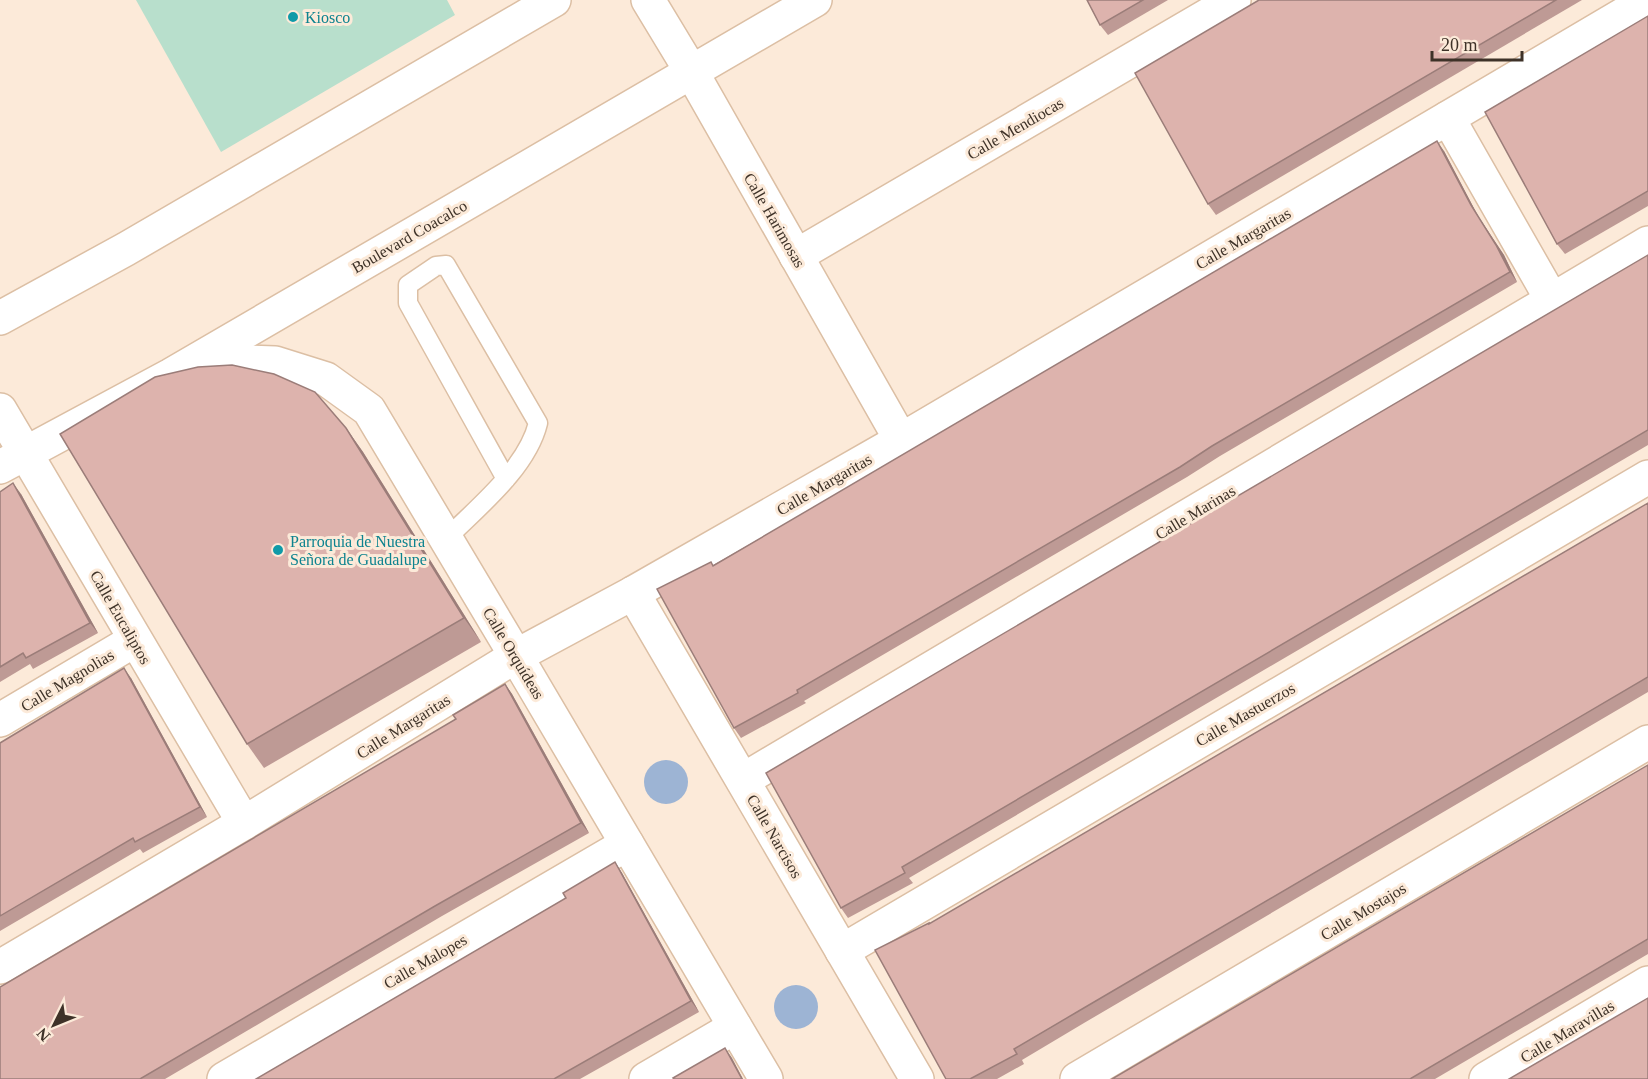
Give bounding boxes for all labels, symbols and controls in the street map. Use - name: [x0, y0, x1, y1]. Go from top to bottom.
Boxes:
- place label: Kiosco: [305, 9, 350, 26]
- marker: Kiosco: [286, 10, 300, 24]
- scale bar: [1432, 24, 1522, 62]
- text: 20 m: [1441, 35, 1478, 55]
- street label: Calle Mendiocas: [964, 94, 1066, 163]
- street label: Calle Harimosas: [741, 170, 808, 270]
- street label: Boulevard Coacalco: [349, 197, 470, 276]
- street label: Calle Margaritas: [1193, 204, 1294, 273]
- street label: Calle Margaritas: [774, 450, 875, 519]
- street label: Calle Marinas: [1152, 482, 1238, 543]
- place label: Parroquia de Nuestra Señora de Guadalupe: [290, 533, 427, 569]
- marker: Parroquia de Nuestra Señora de Guadalupe: [271, 543, 285, 557]
- street label: Calle Eucaliptos: [86, 567, 154, 668]
- street label: Calle Orquídeas: [479, 605, 548, 703]
- street label: Calle Magnolias: [18, 646, 117, 716]
- street label: Calle Mastuerzos: [1193, 679, 1298, 750]
- street label: Calle Margaritas: [353, 691, 454, 763]
- street label: Calle Narcisos: [744, 791, 805, 881]
- street label: Calle Mostajos: [1318, 879, 1409, 944]
- street label: Calle Malopes: [381, 931, 470, 993]
- north arrow: [24, 995, 84, 1055]
- street label: Calle Maravillas: [1517, 997, 1617, 1066]
- text: N: [33, 1025, 54, 1045]

